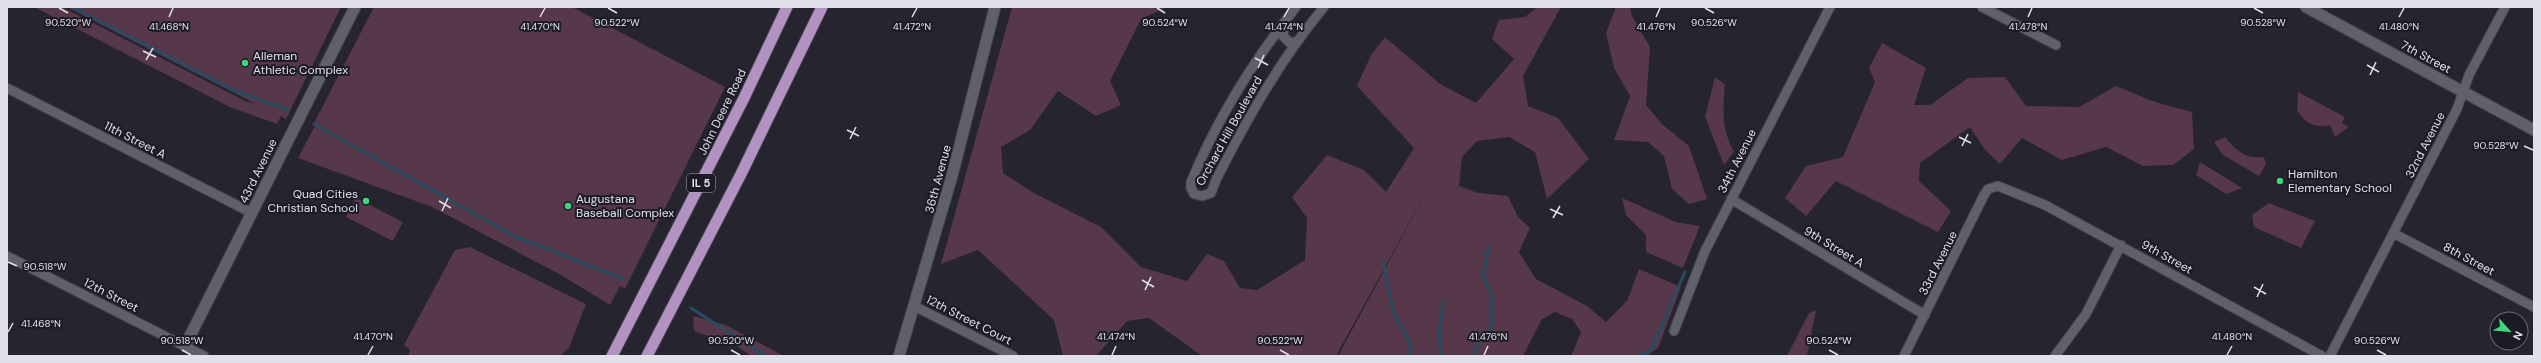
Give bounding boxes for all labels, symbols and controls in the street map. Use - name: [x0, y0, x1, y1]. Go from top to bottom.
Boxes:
- text: 90.520°W: [45, 16, 91, 29]
- text: 90.522°W: [594, 16, 640, 29]
- text: 90.524°W: [1142, 16, 1188, 29]
- text: 90.526°W: [1691, 16, 1737, 29]
- text: 90.528°W: [2240, 16, 2286, 29]
- text: 41.468°N: [149, 20, 189, 33]
- text: 41.470°N: [520, 20, 560, 33]
- text: 41.472°N: [893, 20, 931, 33]
- text: 41.474°N: [1265, 20, 1303, 33]
- text: 41.476°N: [1637, 20, 1676, 33]
- text: 41.478°N: [2009, 20, 2047, 33]
- text: 41.480°N: [2379, 20, 2419, 33]
- street label: 7th Street: [2398, 37, 2454, 77]
- place label: Alleman Athletic Complex: [253, 48, 348, 78]
- marker: Alleman Athletic Complex: [240, 58, 250, 68]
- street label: John Deere Road: [694, 66, 750, 158]
- street label: Orchard Hill Boulevard: [1192, 73, 1266, 189]
- street label: 32nd Avenue: [2401, 109, 2449, 181]
- street label: 11th Street A: [101, 118, 169, 162]
- street label: 34th Avenue: [1714, 126, 1760, 196]
- street label: 43rd Avenue: [235, 136, 281, 206]
- text: 90.528°W: [2473, 139, 2519, 152]
- street label: 36th Avenue: [921, 143, 955, 215]
- place label: Hamilton Elementary School: [2288, 166, 2392, 196]
- road number: IL 5: [687, 174, 715, 192]
- marker: Hamilton Elementary School: [2275, 176, 2285, 186]
- place label: Quad Cities Christian School: [268, 186, 358, 216]
- place label: Augustana Baseball Complex: [576, 191, 674, 221]
- marker: Quad Cities Christian School: [361, 196, 371, 206]
- marker: Augustana Baseball Complex: [563, 201, 573, 211]
- street label: 9th Street A: [1801, 223, 1867, 271]
- street label: 33rd Avenue: [1915, 228, 1961, 298]
- street label: 9th Street: [2138, 236, 2196, 278]
- street label: 8th Street: [2440, 239, 2498, 279]
- text: 90.518°W: [23, 260, 67, 273]
- street label: 12th Street: [81, 274, 141, 316]
- street label: 12th Street Court: [923, 291, 1015, 349]
- north arrow: [2489, 311, 2529, 351]
- text: 41.468°N: [21, 317, 61, 330]
- text: N: [2510, 329, 2526, 342]
- text: 41.470°N: [353, 330, 393, 343]
- text: 41.474°N: [1097, 330, 1135, 343]
- text: 41.476°N: [1469, 330, 1508, 343]
- text: 41.480°N: [2212, 330, 2252, 343]
- text: 90.518°W: [160, 334, 204, 347]
- text: 90.520°W: [708, 334, 754, 347]
- text: 90.522°W: [1257, 334, 1303, 347]
- text: 90.524°W: [1806, 334, 1852, 347]
- text: 90.526°W: [2354, 334, 2400, 347]

